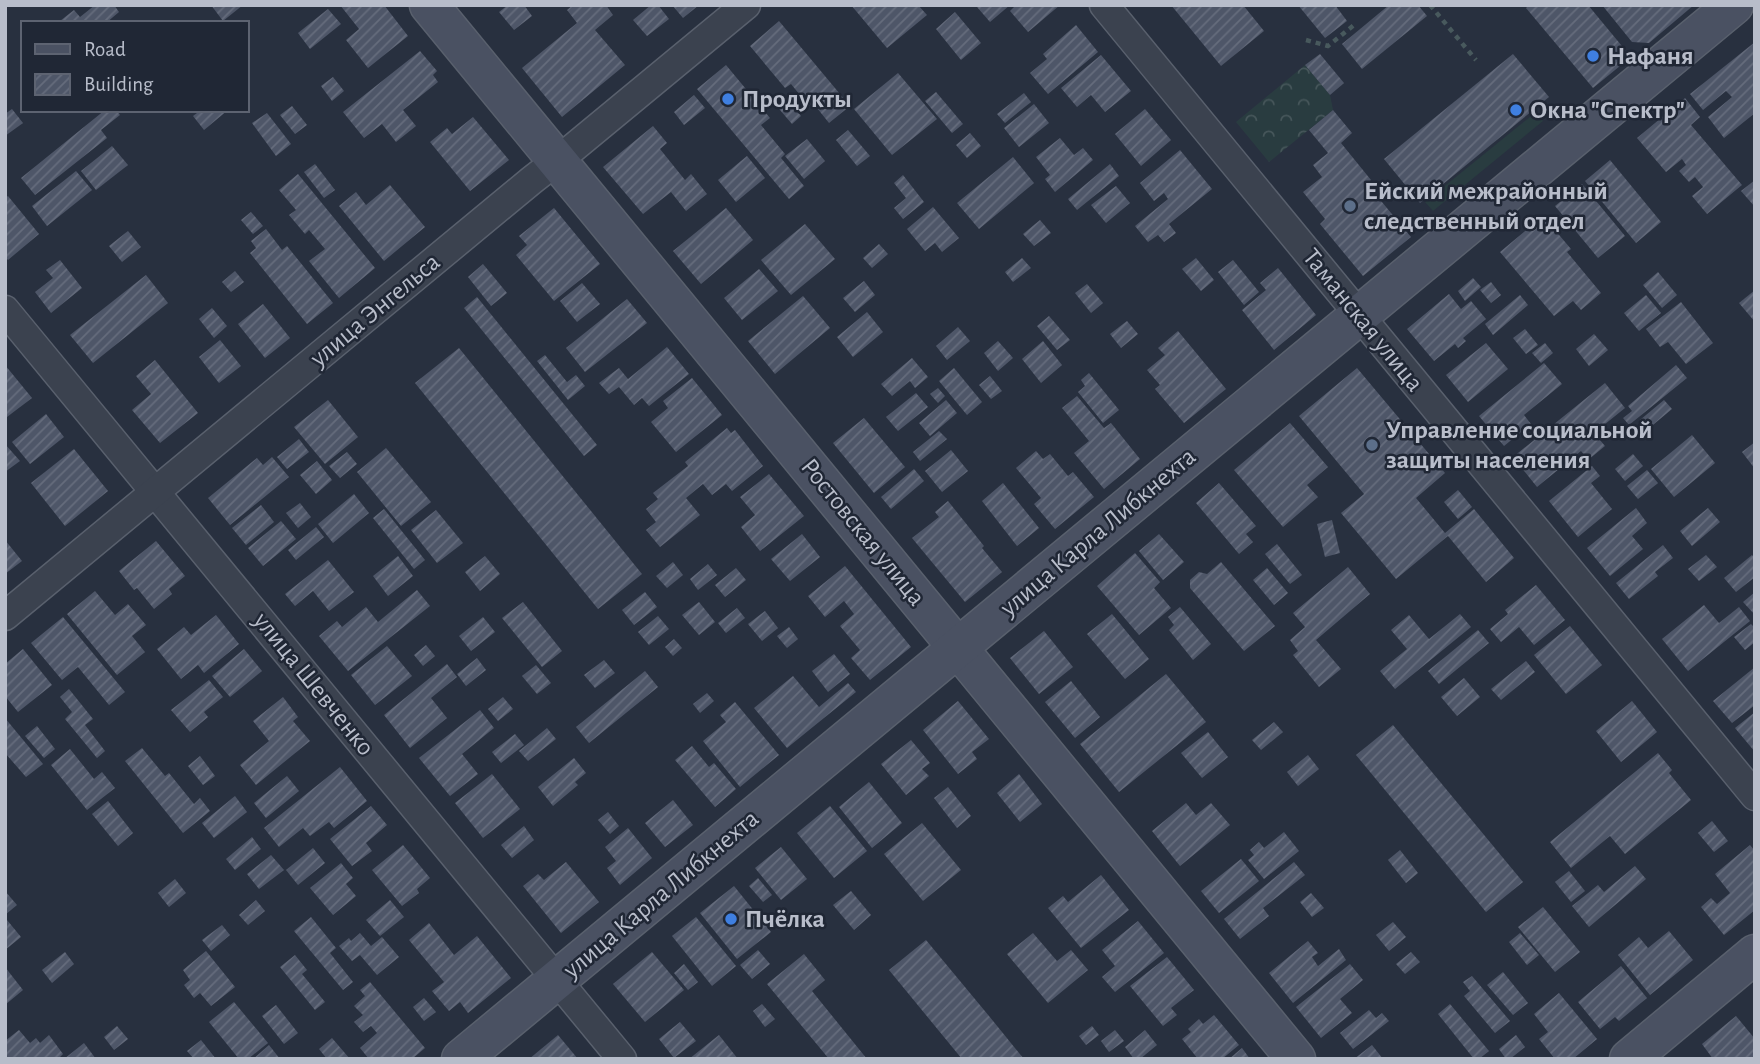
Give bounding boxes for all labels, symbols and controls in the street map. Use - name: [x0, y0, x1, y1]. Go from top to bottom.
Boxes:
- legend: [21, 21, 248, 112]
- text: Road: [84, 39, 126, 60]
- place label: Нафаня: [1607, 43, 1694, 69]
- marker: Нафаня: [1585, 48, 1601, 64]
- text: Building: [84, 74, 154, 95]
- place label: Продукты: [742, 86, 852, 112]
- marker: Продукты: [720, 91, 736, 107]
- place label: Окна "Спектр": [1530, 97, 1685, 123]
- marker: Окна "Спектр": [1508, 102, 1524, 118]
- place label: Ейский межрайонный следственный отдел: [1364, 178, 1608, 234]
- marker: Ейский межрайонный следственный отдел: [1342, 198, 1358, 214]
- street label: Таманская улица: [1298, 244, 1428, 396]
- street label: улица Энгельса: [304, 248, 445, 372]
- place label: Управление социальной защиты населения: [1386, 417, 1653, 473]
- marker: Управление социальной защиты населения: [1364, 437, 1380, 453]
- street label: улица Карла Либкнехта: [995, 443, 1201, 622]
- street label: Ростовская улица: [796, 453, 930, 611]
- street label: улица Шевченко: [248, 607, 379, 760]
- street label: улица Карла Либкнехта: [558, 805, 764, 984]
- place label: Пчёлка: [745, 906, 825, 932]
- marker: Пчёлка: [723, 911, 739, 927]

